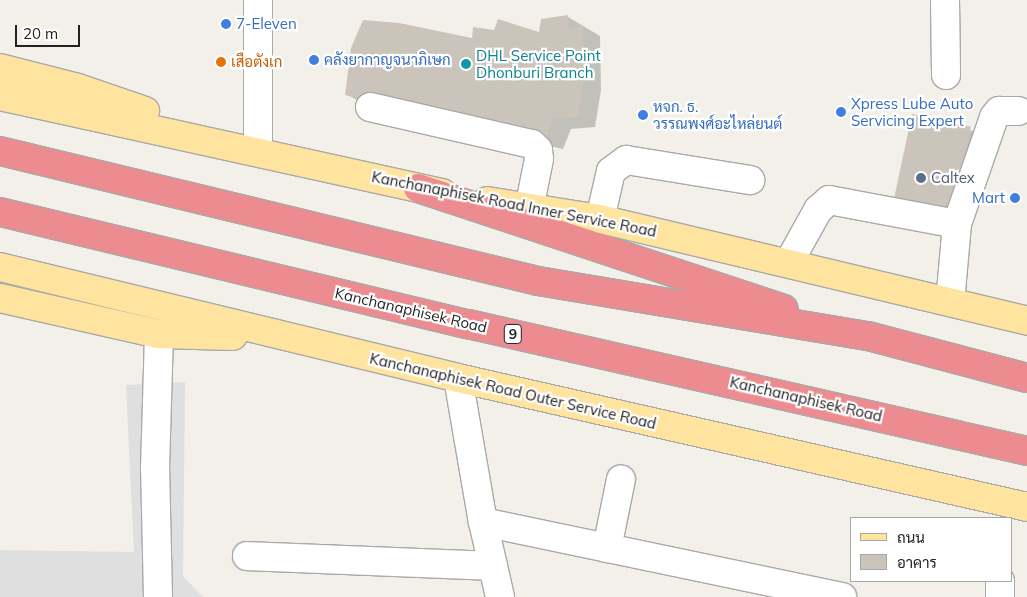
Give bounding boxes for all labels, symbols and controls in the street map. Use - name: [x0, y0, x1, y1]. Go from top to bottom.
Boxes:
- scale bar: [18, 15, 82, 47]
- place label: 7-Eleven: [236, 15, 297, 33]
- marker: 7-Eleven: [220, 18, 232, 30]
- text: 20 m: [23, 24, 58, 43]
- place label: DHL Service Point Dhonburi Branch: [476, 46, 601, 81]
- place label: คลังยากาญจนาภิเษก: [324, 51, 451, 69]
- place label: เสือตังเก: [231, 53, 282, 71]
- marker: คลังยากาญจนาภิเษก: [308, 54, 320, 66]
- marker: เสือตังเก: [215, 56, 227, 68]
- marker: DHL Service Point Dhonburi Branch: [460, 58, 472, 70]
- place label: Xpress Lube Auto Servicing Expert: [851, 94, 973, 129]
- place label: หจก. ธ. วรรณพงศ์อะไหล่ยนต์: [653, 97, 782, 132]
- marker: Xpress Lube Auto Servicing Expert: [835, 106, 847, 118]
- marker: หจก. ธ. วรรณพงศ์อะไหล่ยนต์: [637, 109, 649, 121]
- street label: Kanchanaphisek Road Inner Service Road: [370, 168, 658, 240]
- place label: Caltex: [931, 169, 975, 187]
- marker: Caltex: [915, 172, 927, 184]
- place label: Mart: [972, 189, 1005, 207]
- marker: Mart: [1009, 192, 1021, 204]
- street label: Kanchanaphisek Road: [333, 284, 489, 336]
- road number: 9: [503, 322, 523, 346]
- street label: Kanchanaphisek Road Outer Service Road: [368, 349, 658, 433]
- street label: Kanchanaphisek Road: [728, 373, 884, 425]
- legend: [850, 517, 1012, 582]
- text: ถนน: [897, 528, 925, 547]
- text: อาคาร: [897, 553, 937, 572]

